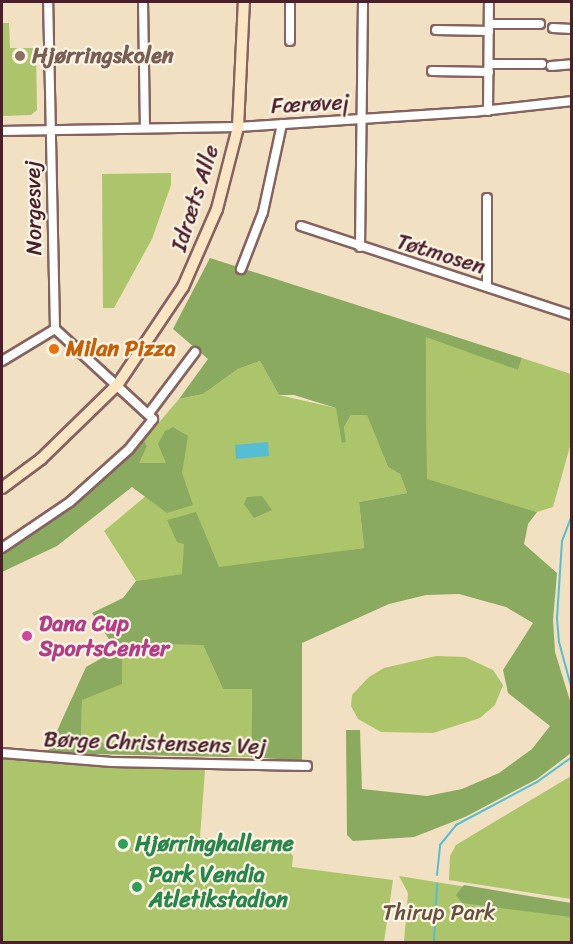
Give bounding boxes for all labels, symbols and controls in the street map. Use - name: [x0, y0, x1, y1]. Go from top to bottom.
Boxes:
- place label: Hjørringskolen: [32, 43, 174, 69]
- marker: Hjørringskolen: [13, 49, 27, 63]
- street label: Færøvej: [270, 89, 350, 119]
- street label: Idræts Alle: [165, 141, 225, 255]
- street label: Norgesvej: [19, 160, 47, 256]
- street label: Tøtmosen: [393, 228, 489, 280]
- place label: Milan Pizza: [66, 336, 176, 362]
- marker: Milan Pizza: [47, 342, 61, 356]
- place label: Dana Cup SportsCenter: [39, 610, 169, 662]
- marker: Dana Cup SportsCenter: [20, 629, 34, 643]
- street label: Børge Christensens Vej: [44, 726, 266, 760]
- place label: Hjørringhallerne: [135, 831, 294, 857]
- marker: Hjørringhallerne: [116, 837, 130, 851]
- place label: Park Vendia Atletikstadion: [149, 861, 288, 912]
- marker: Park Vendia Atletikstadion: [130, 880, 144, 894]
- park label: Thirup Park: [382, 900, 496, 926]

